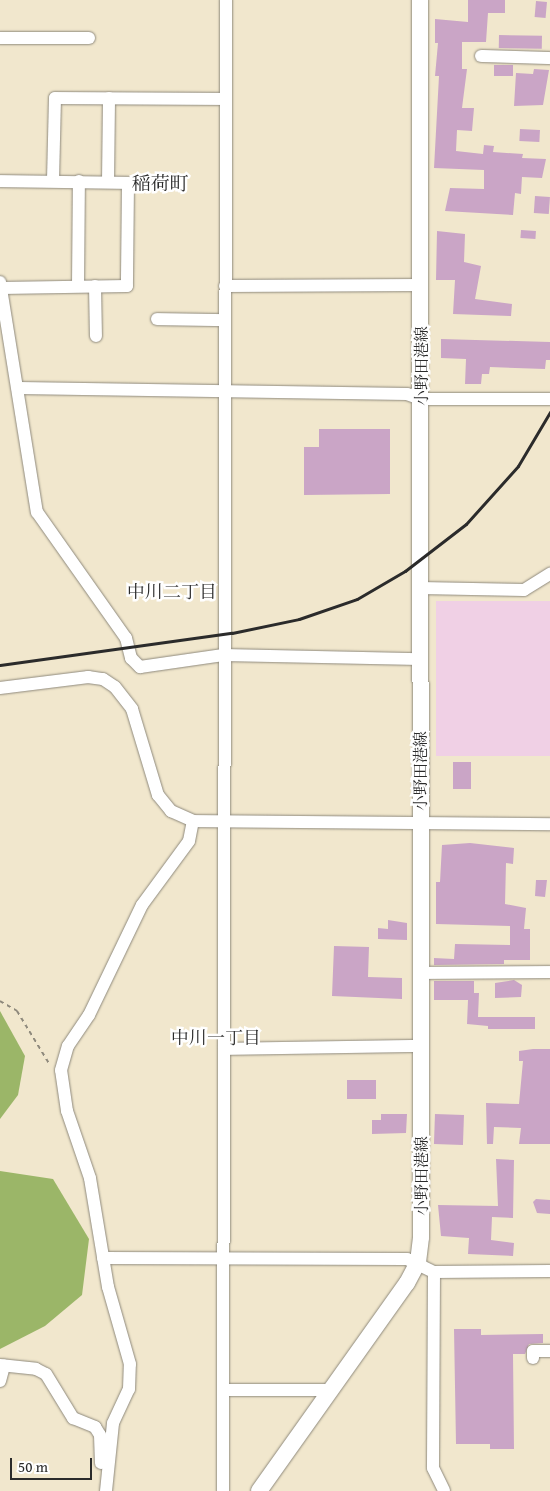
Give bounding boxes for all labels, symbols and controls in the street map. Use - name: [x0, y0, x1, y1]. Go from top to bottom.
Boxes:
- district label: 稲荷町: [132, 173, 188, 195]
- street label: 小野田港線: [411, 326, 431, 406]
- district label: 中川二丁目: [127, 581, 217, 603]
- street label: 小野田港線: [410, 731, 430, 811]
- district label: 中川一丁目: [171, 1027, 261, 1049]
- street label: 小野田港線: [411, 1136, 431, 1216]
- scale bar: [12, 1448, 95, 1480]
- text: 50 m: [18, 1456, 48, 1477]

